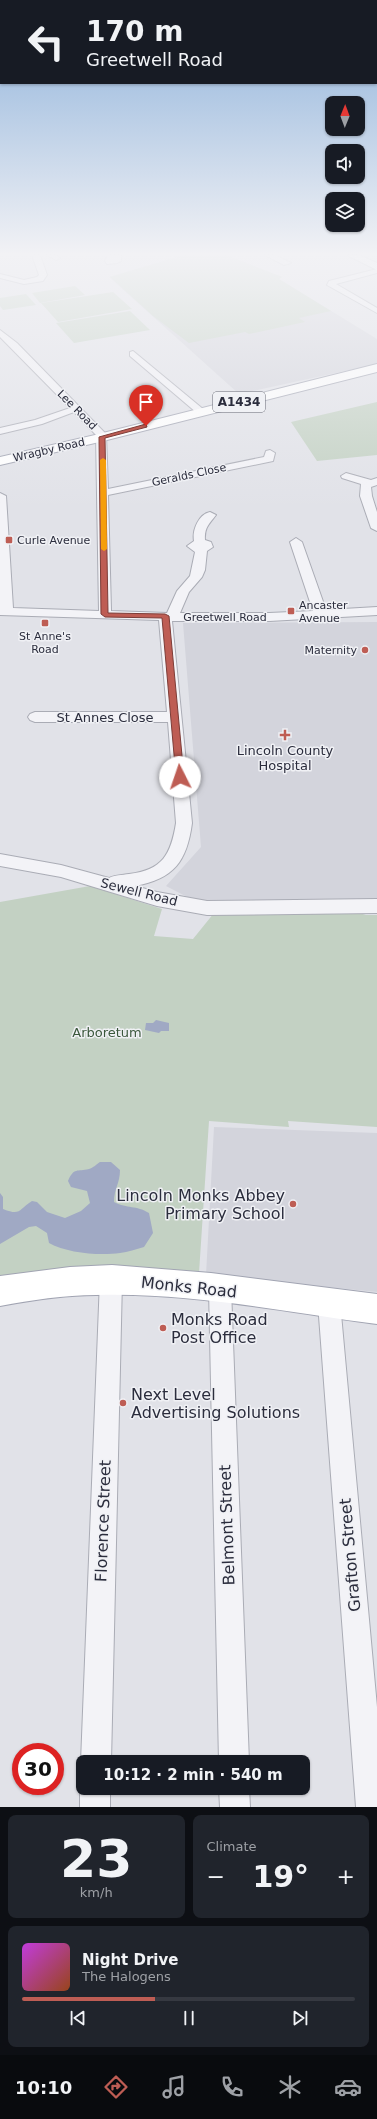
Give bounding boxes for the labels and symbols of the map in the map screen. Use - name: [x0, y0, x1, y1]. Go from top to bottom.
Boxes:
- north arrow: [325, 96, 365, 136]
- pin: [129, 385, 163, 426]
- street label: Lee Road: [55, 388, 99, 432]
- road number: A1434: [213, 392, 265, 412]
- street label: Wragby Road: [12, 435, 86, 465]
- street label: Geralds Close: [151, 461, 228, 489]
- place label: Curle Avenue: [17, 534, 91, 547]
- marker: Curle Avenue: [4, 535, 14, 545]
- place label: Ancaster Avenue: [299, 599, 348, 625]
- marker: Ancaster Avenue: [286, 606, 296, 616]
- street label: Greetwell Road: [183, 611, 267, 624]
- marker: St Anne's Road: [40, 618, 50, 628]
- place label: St Anne's Road: [19, 630, 71, 656]
- place label: Maternity: [305, 644, 357, 657]
- marker: Maternity: [360, 645, 370, 655]
- street label: St Annes Close: [56, 710, 154, 725]
- marker: Lincoln County Hospital: [279, 729, 291, 741]
- place label: Lincoln County Hospital: [237, 743, 334, 773]
- position arrow: [159, 756, 201, 798]
- street label: Sewell Road: [99, 875, 179, 909]
- park label: Arboretum: [72, 1025, 142, 1040]
- place label: Lincoln Monks Abbey Primary School: [116, 1186, 285, 1223]
- marker: Lincoln Monks Abbey Primary School: [288, 1199, 298, 1209]
- street label: Monks Road: [140, 1273, 238, 1301]
- place label: Monks Road Post Office: [171, 1310, 268, 1347]
- marker: Monks Road Post Office: [158, 1323, 168, 1333]
- place label: Next Level Advertising Solutions: [131, 1385, 300, 1422]
- marker: Next Level Advertising Solutions: [118, 1398, 128, 1408]
- street label: Florence Street: [91, 1460, 115, 1582]
- street label: Belmont Street: [215, 1464, 239, 1586]
- street label: Grafton Street: [336, 1497, 364, 1613]
- speed limit sign: 30: [12, 1743, 64, 1795]

